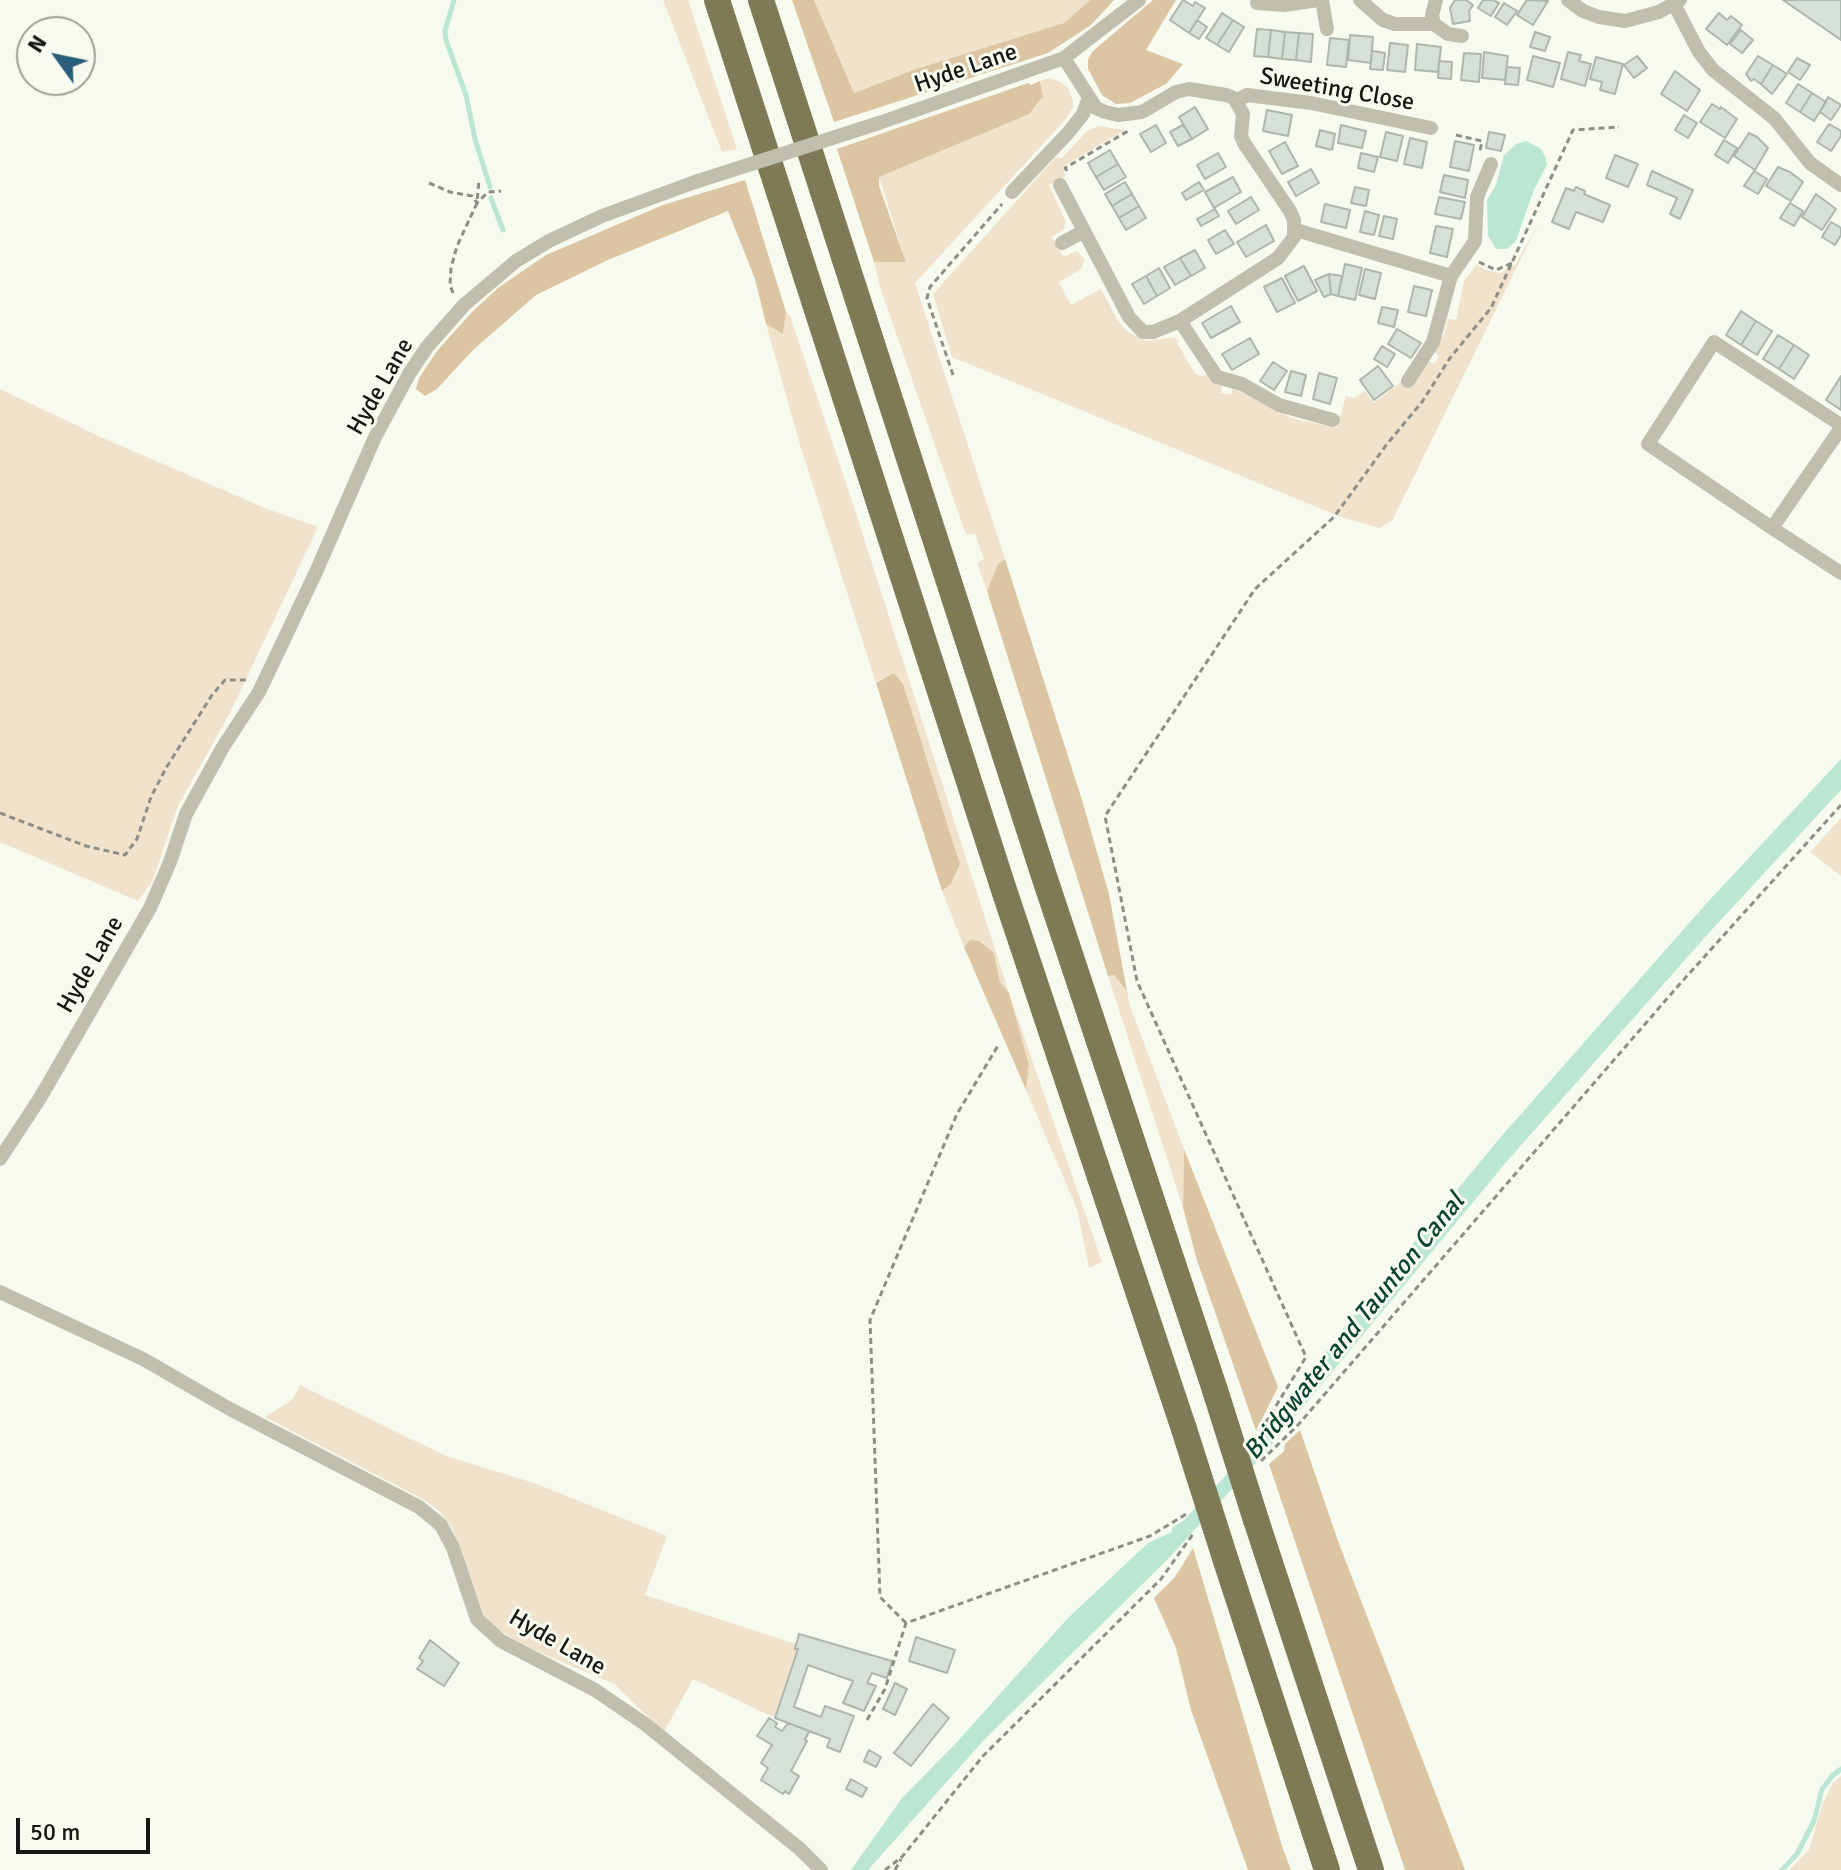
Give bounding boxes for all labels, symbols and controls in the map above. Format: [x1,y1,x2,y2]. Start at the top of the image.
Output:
north arrow [16,16,96,96]
text: N [22,30,53,58]
street label: Hyde Lane [911,38,1021,100]
street label: Sweeting Close [1257,62,1417,118]
street label: Hyde Lane [342,334,420,440]
street label: Hyde Lane [52,912,130,1018]
water label: Bridgwater and Taunton Canal [1238,1187,1472,1467]
street label: Hyde Lane [504,1604,610,1682]
scale bar [20,1802,154,1852]
text: 50 m [30,1817,80,1847]

